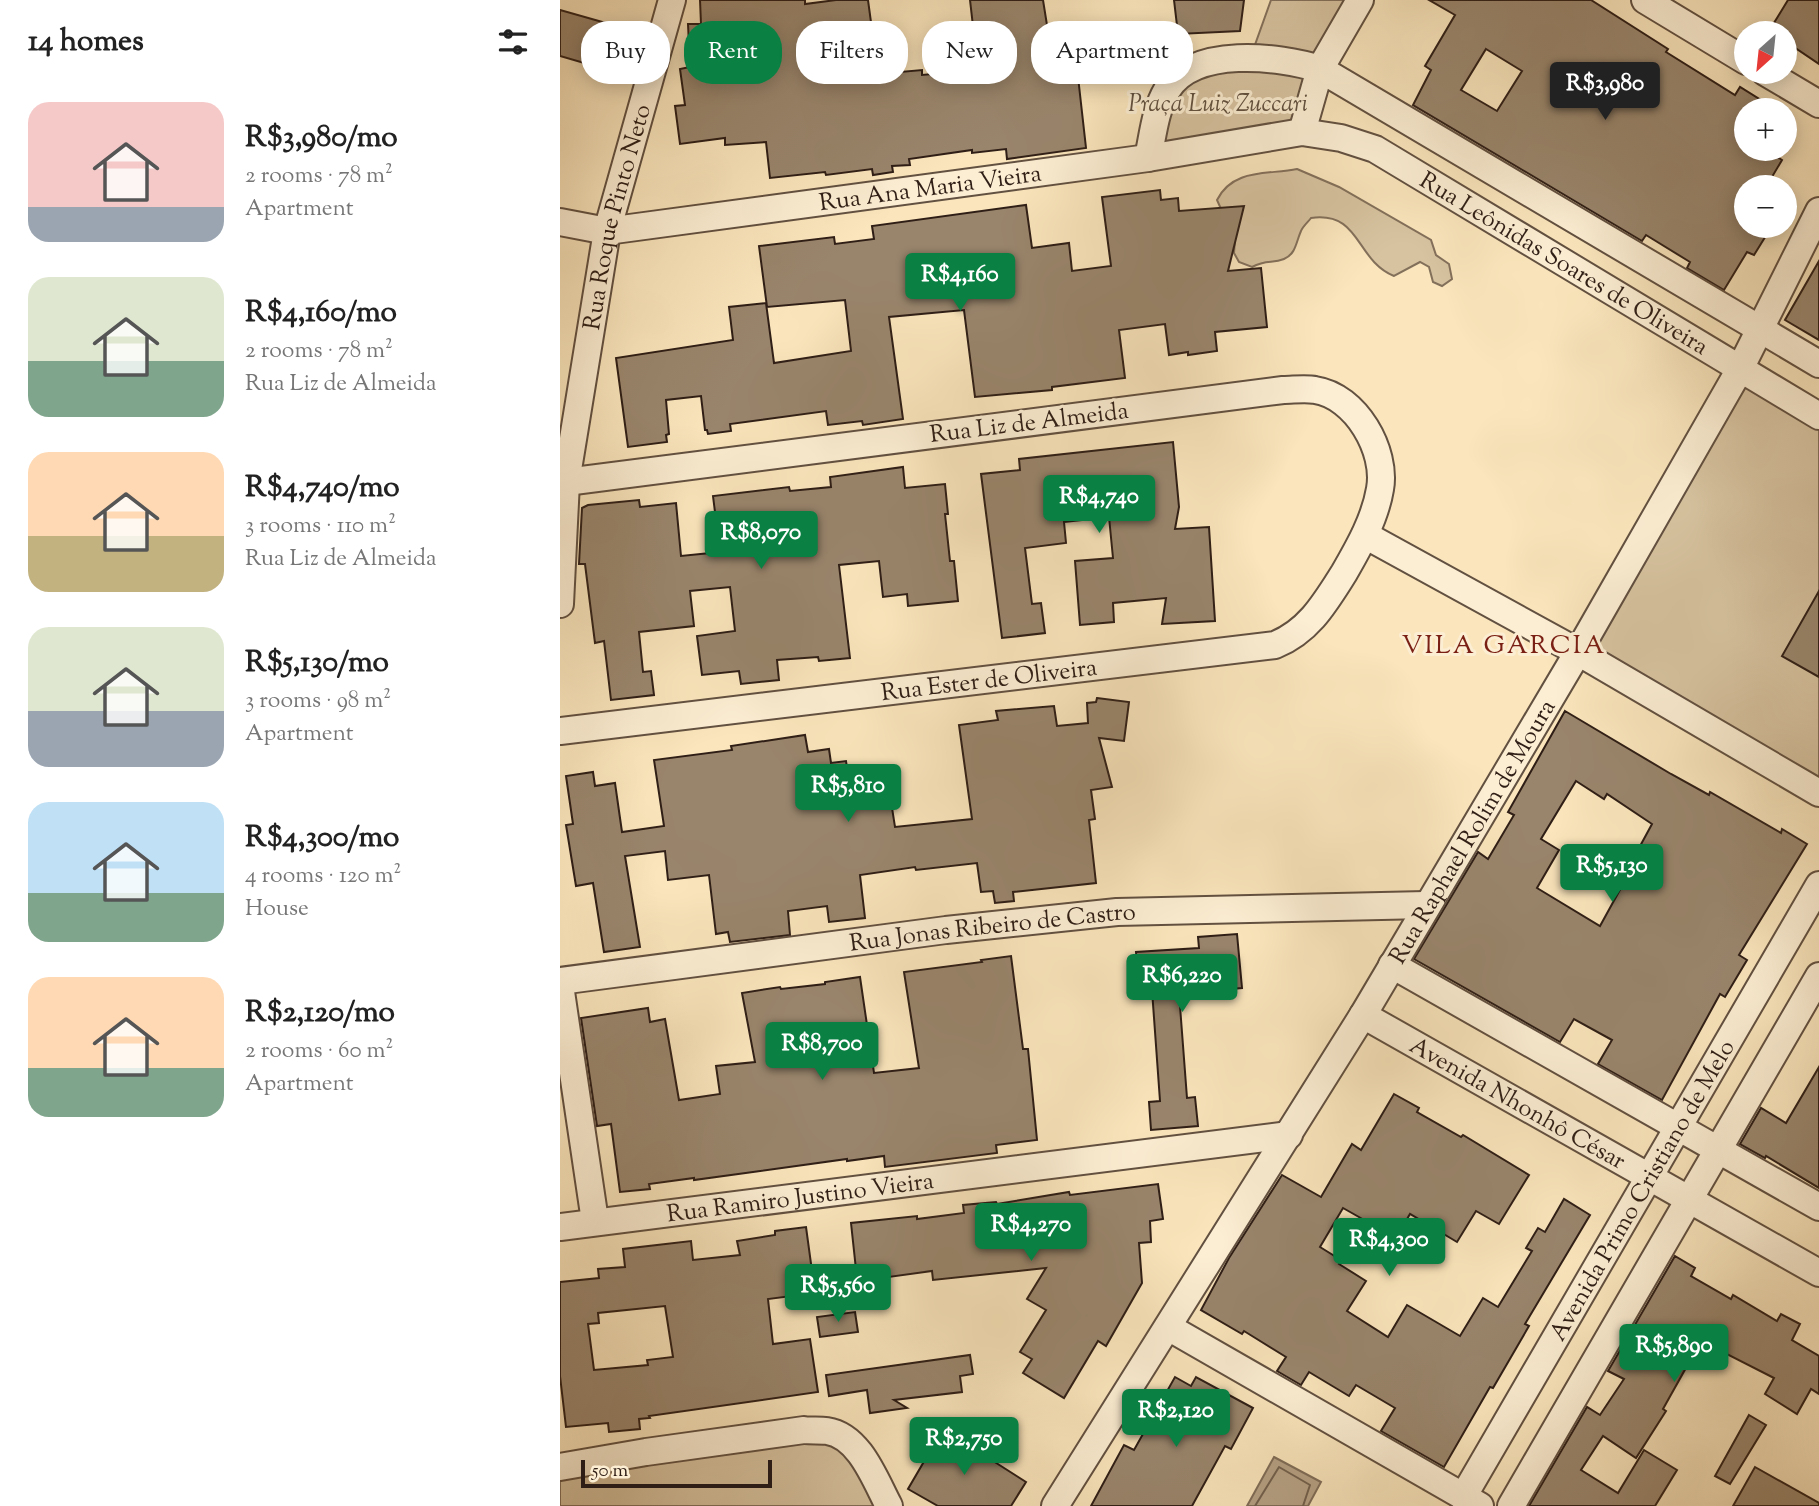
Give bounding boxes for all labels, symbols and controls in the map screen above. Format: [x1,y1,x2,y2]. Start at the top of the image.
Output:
text: 14 homes [28,21,144,64]
chip: Buy [581,21,670,84]
chip: Rent [684,21,782,84]
chip: Filters [796,21,908,84]
chip: New [922,21,1017,84]
chip: Apartment [1031,21,1193,84]
north arrow [1734,21,1797,84]
map controls [1734,21,1797,238]
icon: filters [494,23,532,61]
pin: R$3,980 [1540,62,1670,122]
text: R$3,980 [1566,68,1644,101]
park label: Praça Luiz Zuccari [1128,88,1308,122]
button: + [1734,98,1797,161]
street label: Rua Roque Pinto Neto [576,101,661,333]
text: R$3,980/mo [245,117,398,160]
icon: home [84,130,168,214]
street label: Rua Ana Maria Vieira [817,158,1044,221]
text: 2 rooms · 78 m² [245,160,393,193]
street label: Rua Leônidas Soares de Oliveira [1412,164,1714,365]
button: − [1734,175,1797,238]
text: Apartment [245,193,354,226]
pin: R$4,160 [895,254,1025,313]
text: R$4,160 [921,259,999,292]
text: R$4,160/mo [245,292,397,335]
icon: home [84,305,168,389]
text: 2 rooms · 78 m² [245,335,393,368]
text: Rua Liz de Almeida [245,368,437,401]
street label: Rua Liz de Almeida [928,395,1131,453]
text: R$4,740/mo [245,467,400,510]
pin: R$4,740 [1034,476,1164,535]
icon: home [84,480,168,564]
text: R$4,740 [1059,481,1139,514]
text: 3 rooms · 110 m² [245,510,396,543]
pin: R$8,070 [696,512,826,571]
text: R$8,070 [721,517,801,550]
text: Rua Liz de Almeida [245,543,437,576]
district label: VILA GARCIA [1402,628,1606,665]
text: R$5,130/mo [245,642,389,685]
street label: Rua Ester de Oliveira [879,652,1099,711]
icon: home [84,655,168,739]
text: 3 rooms · 98 m² [245,685,391,718]
street label: Rua Raphael Rolim de Moura [1382,694,1565,971]
text: Apartment [245,718,354,751]
pin: R$5,810 [783,764,913,824]
text: R$5,810 [811,770,885,803]
text: R$4,300/mo [245,817,399,860]
icon: home [84,830,168,914]
pin: R$5,130 [1547,844,1677,904]
text: R$5,130 [1576,850,1648,883]
text: 4 rooms · 120 m² [245,860,401,893]
text: House [245,893,309,926]
street label: Rua Jonas Ribeiro de Castro [847,897,1136,962]
pin: R$6,220 [1117,954,1247,1014]
text: R$6,220 [1142,960,1222,993]
text: R$2,120/mo [245,992,395,1035]
icon: home [84,1005,168,1089]
pin: R$8,700 [757,1023,887,1082]
text: R$8,700 [781,1028,863,1061]
street label: Avenida Nhonhô César [1403,1030,1631,1179]
street label: Avenida Primo Cristiano de Melo [1542,1034,1744,1348]
text: 2 rooms · 60 m² [245,1035,393,1068]
text: Apartment [245,1068,354,1101]
street label: Rua Ramiro Justino Vieira [665,1165,936,1232]
pin: R$4,270 [966,1204,1096,1263]
text: R$4,270 [991,1209,1071,1242]
pin: R$4,300 [1324,1218,1454,1278]
text: R$4,300 [1349,1224,1429,1257]
pin: R$5,560 [773,1264,903,1324]
text: R$5,560 [801,1270,875,1303]
pin: R$5,890 [1609,1324,1739,1384]
text: R$5,890 [1635,1330,1713,1363]
pin: R$2,120 [1111,1390,1241,1449]
text: R$2,120 [1138,1395,1214,1428]
pin: R$2,750 [899,1418,1029,1477]
text: R$2,750 [926,1423,1002,1456]
scale bar [581,1457,772,1489]
text: 50 m [592,1458,628,1485]

